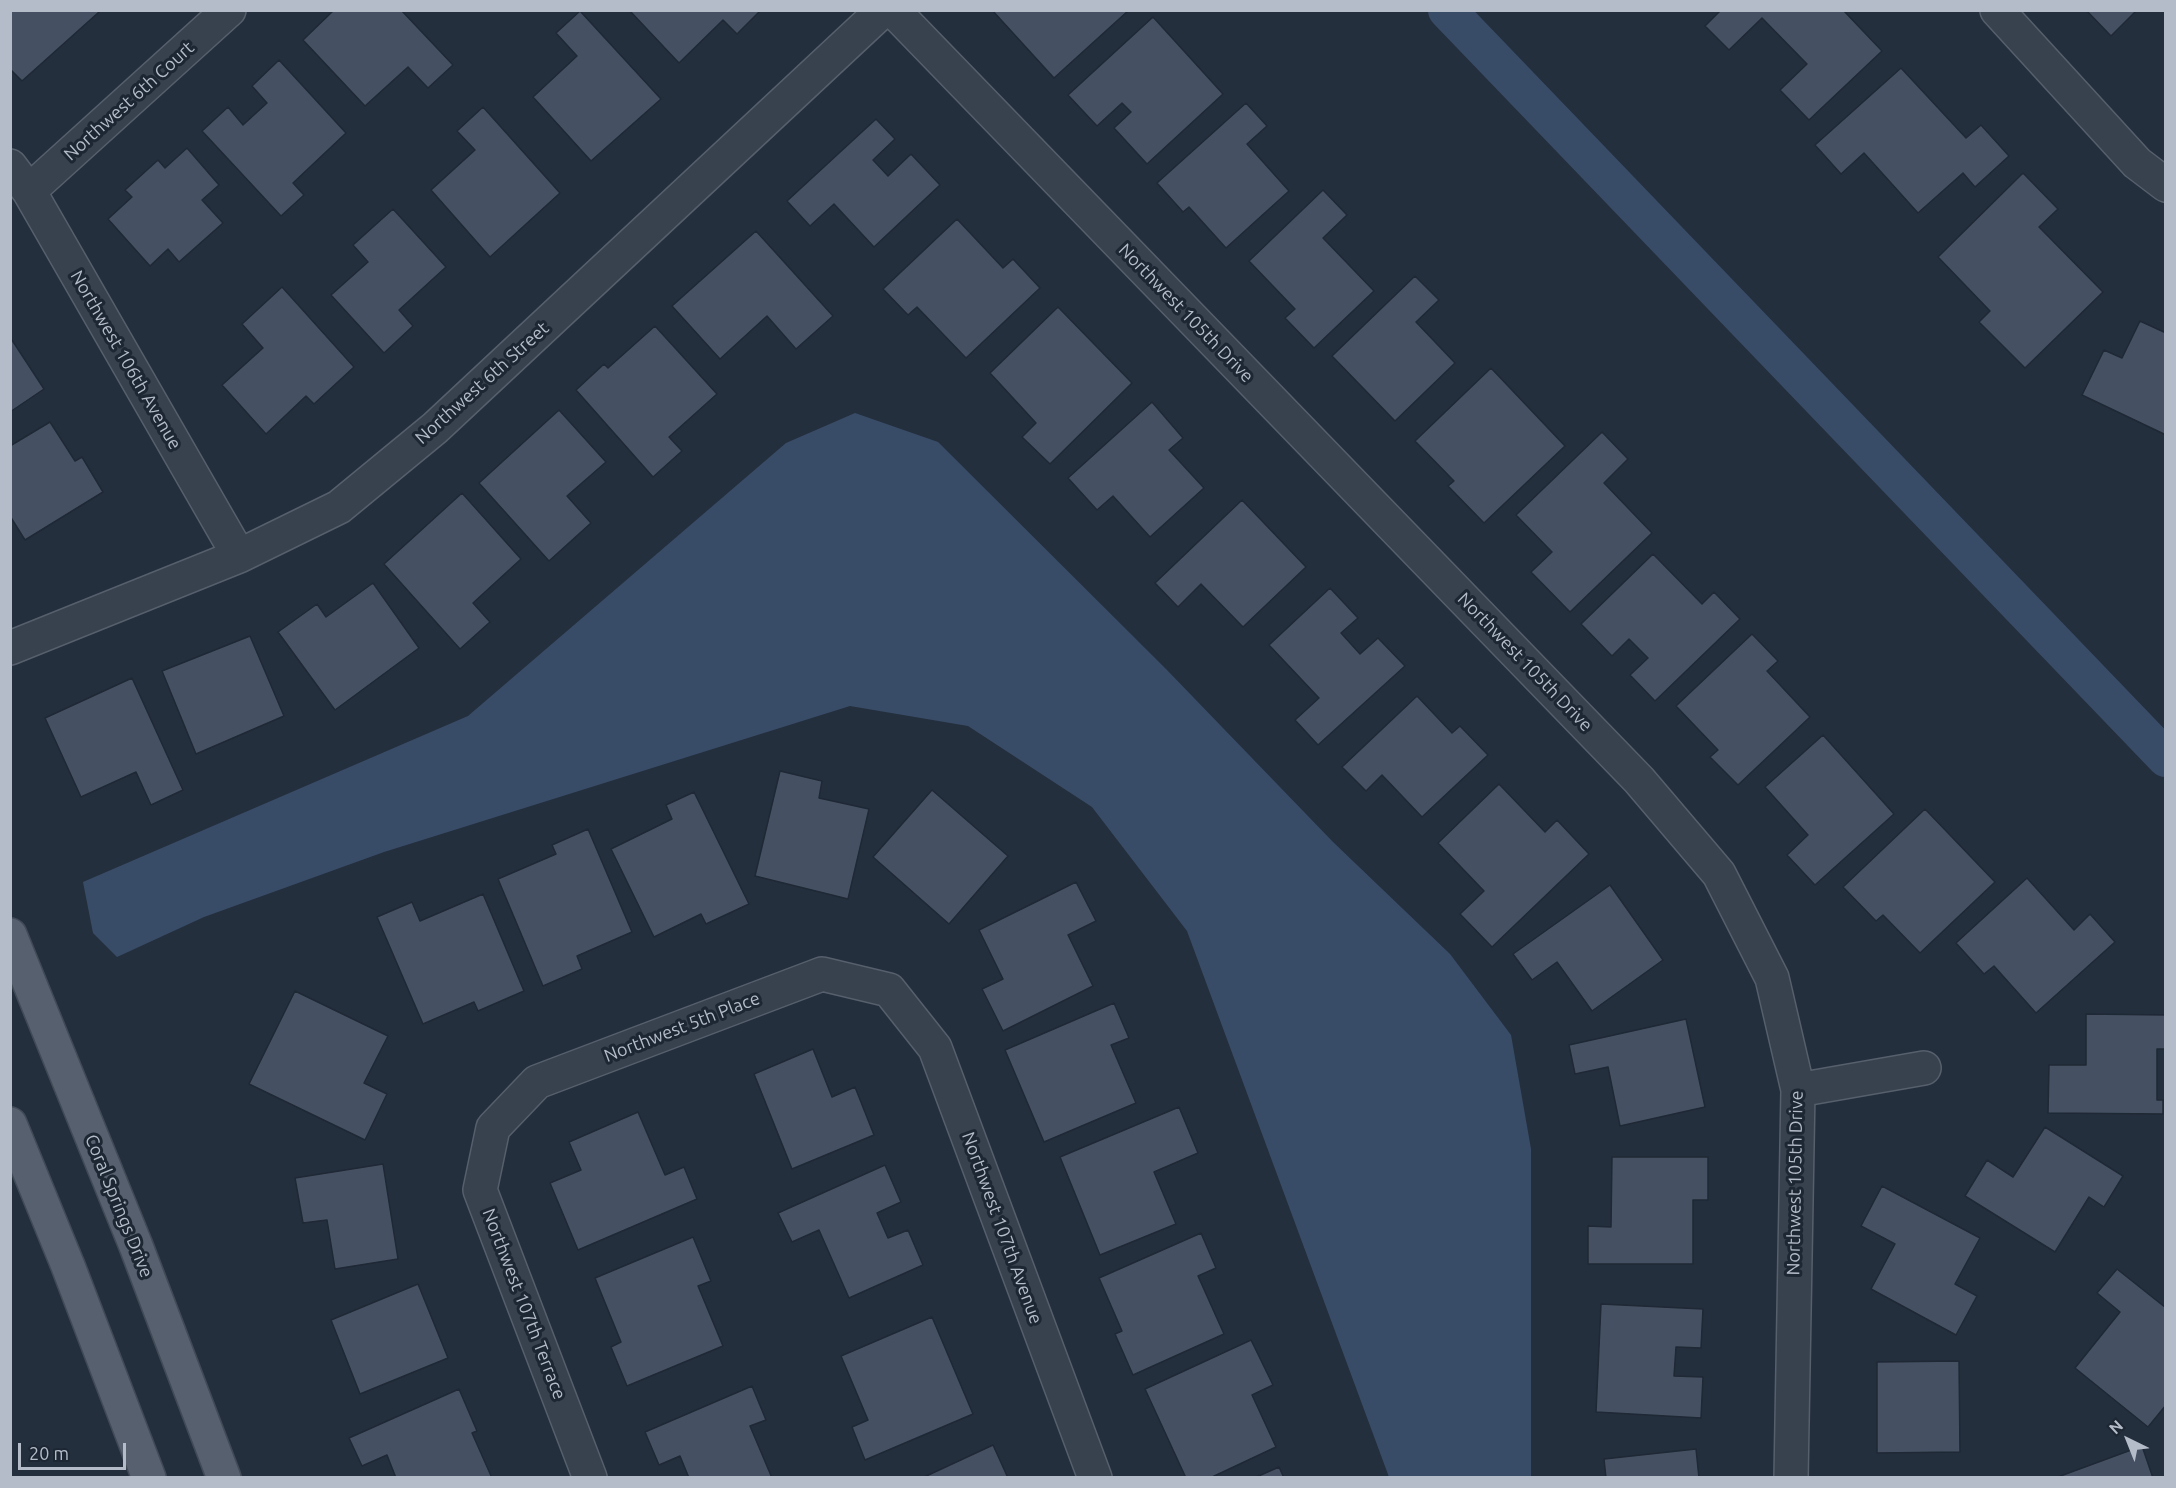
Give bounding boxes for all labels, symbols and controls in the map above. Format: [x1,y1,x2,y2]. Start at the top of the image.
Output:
street label: Northwest 6th Court [59,37,199,165]
street label: Northwest 105th Drive [1114,239,1258,387]
street label: Northwest 106th Avenue [66,267,186,453]
street label: Northwest 6th Street [411,317,553,449]
street label: Northwest 105th Drive [1453,588,1597,736]
street label: Northwest 5th Place [601,987,763,1067]
street label: Northwest 105th Drive [1783,1090,1807,1276]
street label: Northwest 107th Avenue [957,1129,1047,1327]
street label: Coral Springs Drive [80,1131,158,1281]
street label: Northwest 107th Terrace [478,1206,570,1402]
north arrow [2098,1410,2158,1470]
text: N [2105,1416,2126,1437]
scale bar [21,1431,129,1469]
text: 20 m [29,1443,69,1463]

